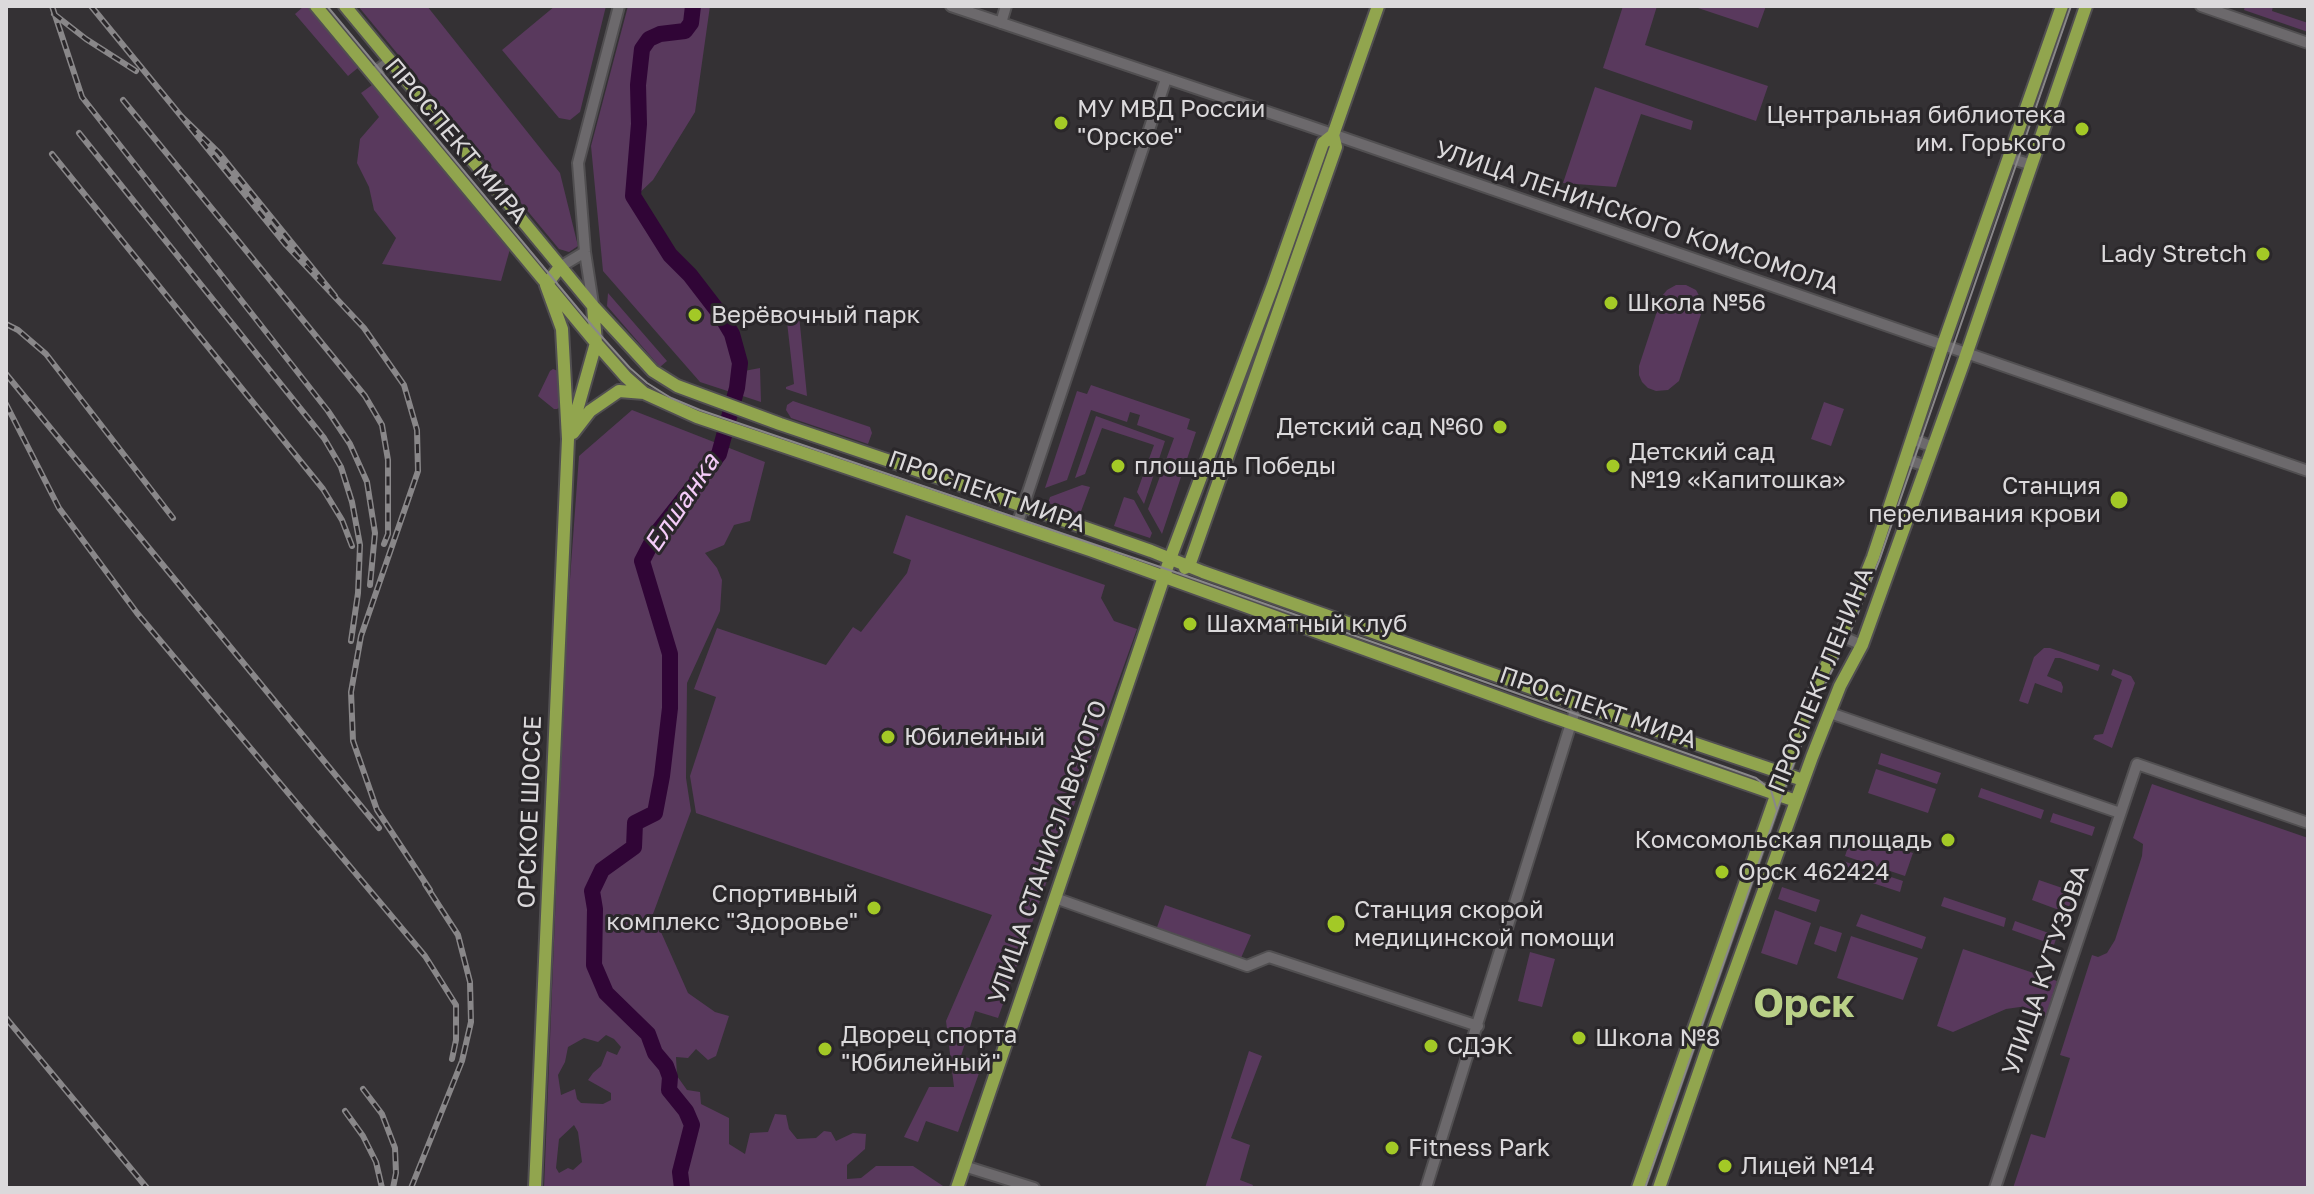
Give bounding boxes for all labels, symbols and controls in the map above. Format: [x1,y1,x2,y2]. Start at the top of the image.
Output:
street label: ПРОСПЕКТ МИРА [378,53,534,229]
place label: МУ МВД России "Орское" [1077,95,1265,151]
place label: Центральная библиотека им. Горького [1766,101,2066,157]
marker: МУ МВД России "Орское" [1052,114,1070,132]
marker: Центральная библиотека им. Горького [2073,120,2091,138]
street label: УЛИЦА ЛЕНИНСКОГО КОМСОМОЛА [1431,135,1843,301]
place label: Lady Stretch [2100,240,2247,268]
marker: Lady Stretch [2254,245,2272,263]
place label: Школа №56 [1627,289,1766,317]
marker: Школа №56 [1602,294,1620,312]
place label: Верёвочный парк [711,301,920,329]
marker: Верёвочный парк [686,306,704,324]
place label: Детский сад №60 [1277,413,1484,441]
marker: Детский сад №60 [1491,418,1509,436]
place label: Детский сад №19 «Капитошка» [1629,438,1845,494]
street label: ПРОСПЕКТ МИРА [885,445,1089,539]
water label: Елшанка [638,448,726,558]
place label: площадь Победы [1134,452,1336,480]
marker: площадь Победы [1109,457,1127,475]
marker: Детский сад №19 «Капитошка» [1604,457,1622,475]
place label: Станция переливания крови [1868,472,2101,528]
marker: Станция переливания крови [2108,489,2130,511]
street label: ПРОСПЕКТ ЛЕНИНА [1763,563,1879,797]
place label: Шахматный клуб [1206,610,1407,638]
marker: Шахматный клуб [1181,615,1199,633]
street label: ПРОСПЕКТ МИРА [1496,661,1700,755]
street label: УЛИЦА СТАНИСЛАВСКОГО [982,696,1114,1008]
street label: ОРСКОЕ ШОССЕ [512,715,548,909]
place label: Юбилейный [904,723,1045,751]
marker: Юбилейный [879,728,897,746]
place label: Комсомольская площадь [1634,826,1932,854]
marker: Комсомольская площадь [1939,831,1957,849]
place label: Орск 462424 [1738,858,1890,886]
street label: УЛИЦА КУТУЗОВА [1996,861,2096,1079]
marker: Орск 462424 [1713,863,1731,881]
place label: Спортивный комплекс "Здоровье" [606,880,858,936]
place label: Станция скорой медицинской помощи [1354,896,1615,952]
marker: Спортивный комплекс "Здоровье" [865,899,883,917]
marker: Станция скорой медицинской помощи [1325,913,1347,935]
district label: Орск [1753,980,1855,1028]
place label: Дворец спорта "Юбилейный" [841,1021,1017,1077]
place label: Школа №8 [1595,1024,1720,1052]
marker: Школа №8 [1570,1029,1588,1047]
place label: СДЭК [1447,1032,1513,1060]
marker: СДЭК [1422,1037,1440,1055]
marker: Дворец спорта "Юбилейный" [816,1040,834,1058]
place label: Fitness Park [1408,1134,1550,1162]
marker: Fitness Park [1383,1139,1401,1157]
place label: Лицей №14 [1741,1152,1875,1180]
marker: Лицей №14 [1716,1157,1734,1175]

